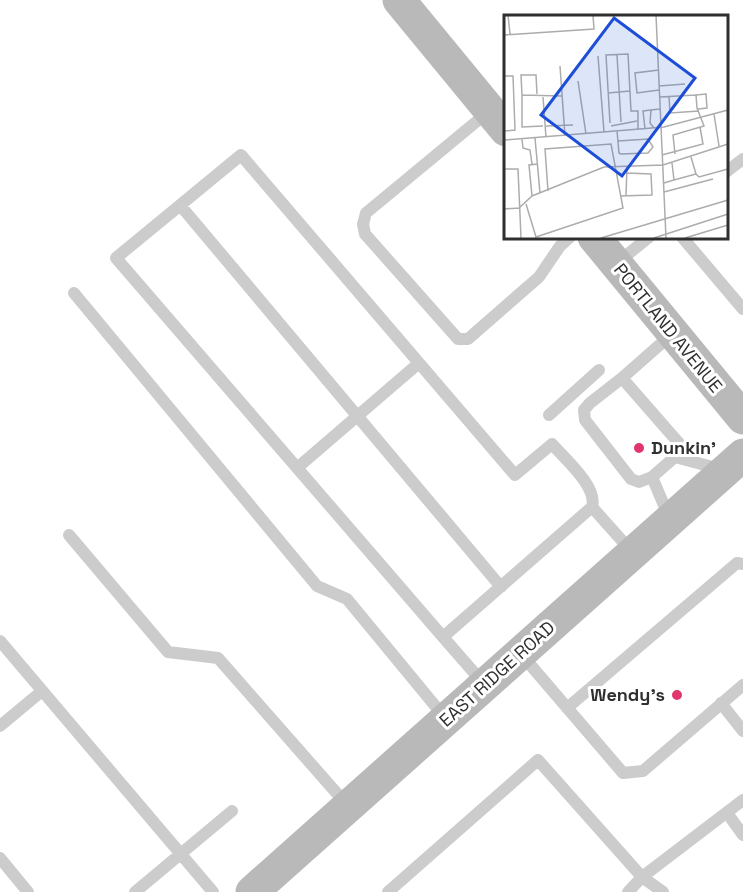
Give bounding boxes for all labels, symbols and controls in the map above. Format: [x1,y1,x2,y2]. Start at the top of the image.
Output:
inset map [504,15,728,238]
street label: PORTLAND AVENUE [609,258,728,397]
place label: Dunkin' [651,436,716,459]
marker: Dunkin' [632,441,646,455]
street label: EAST RIDGE ROAD [434,616,559,732]
place label: Wendy's [590,683,665,706]
marker: Wendy's [670,688,684,702]

